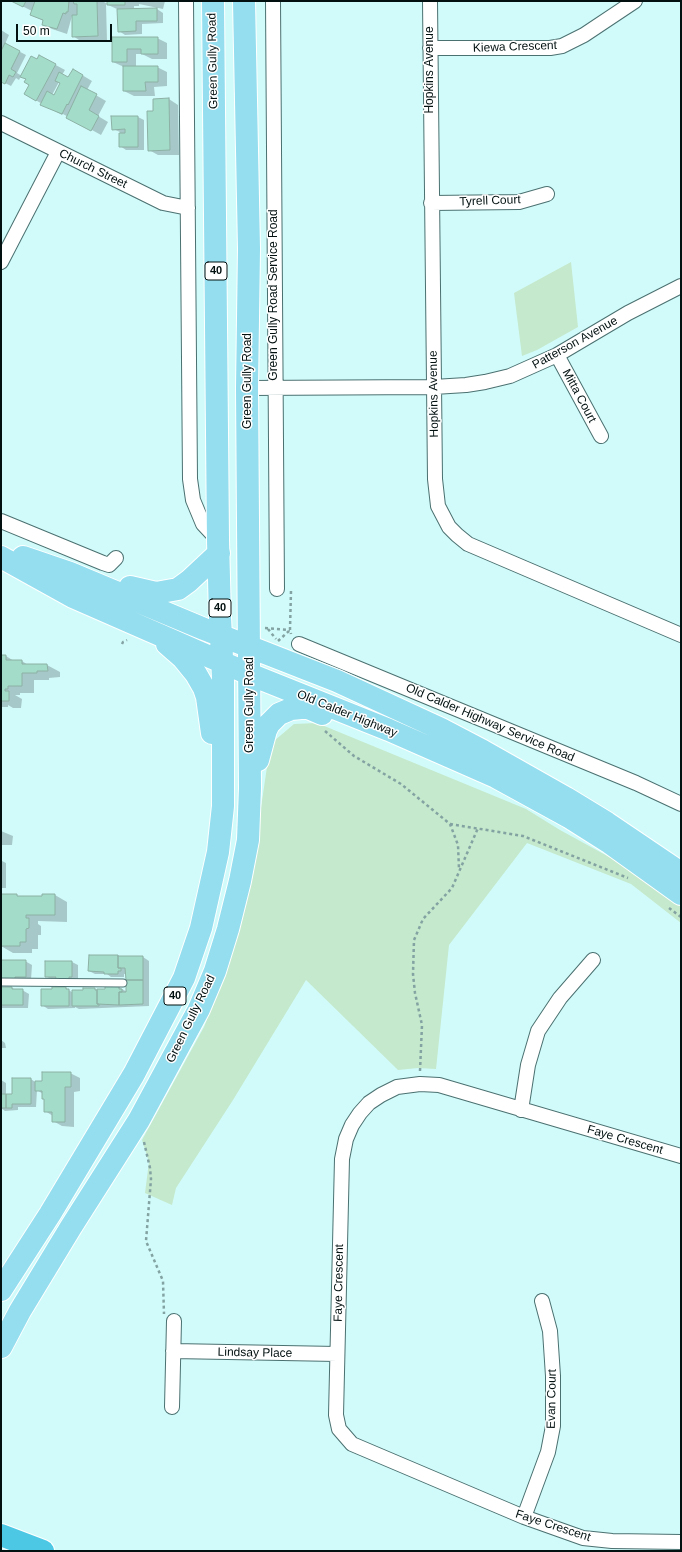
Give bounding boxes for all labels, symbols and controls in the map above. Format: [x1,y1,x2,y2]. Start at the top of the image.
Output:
street label: Green Gully Road [205,13,221,109]
scale bar [18,16,114,42]
text: 50 m [23,24,50,38]
street label: Hopkins Avenue [423,26,437,114]
street label: Kiewa Crescent [473,38,557,56]
street label: Church Street [57,146,129,192]
street label: Tyrell Court [459,193,521,209]
street label: Green Gully Road Service Road [267,209,281,381]
road number: 40 [205,262,227,280]
street label: Patterson Avenue [530,314,620,372]
street label: Green Gully Road [241,333,255,429]
street label: Hopkins Avenue [426,350,442,438]
street label: Mitta Court [559,367,599,425]
road number: 40 [209,599,231,617]
street label: Green Gully Road [243,657,257,753]
street label: Old Calder Highway Service Road [403,681,577,765]
street label: Old Calder Highway [295,687,399,741]
street label: Green Gully Road [163,973,219,1065]
road number: 40 [164,987,186,1005]
street label: Faye Crescent [586,1122,664,1158]
street label: Faye Crescent [331,1244,347,1322]
street label: Lindsay Place [218,1345,292,1361]
street label: Evan Court [544,1369,560,1429]
street label: Faye Crescent [514,1507,592,1545]

